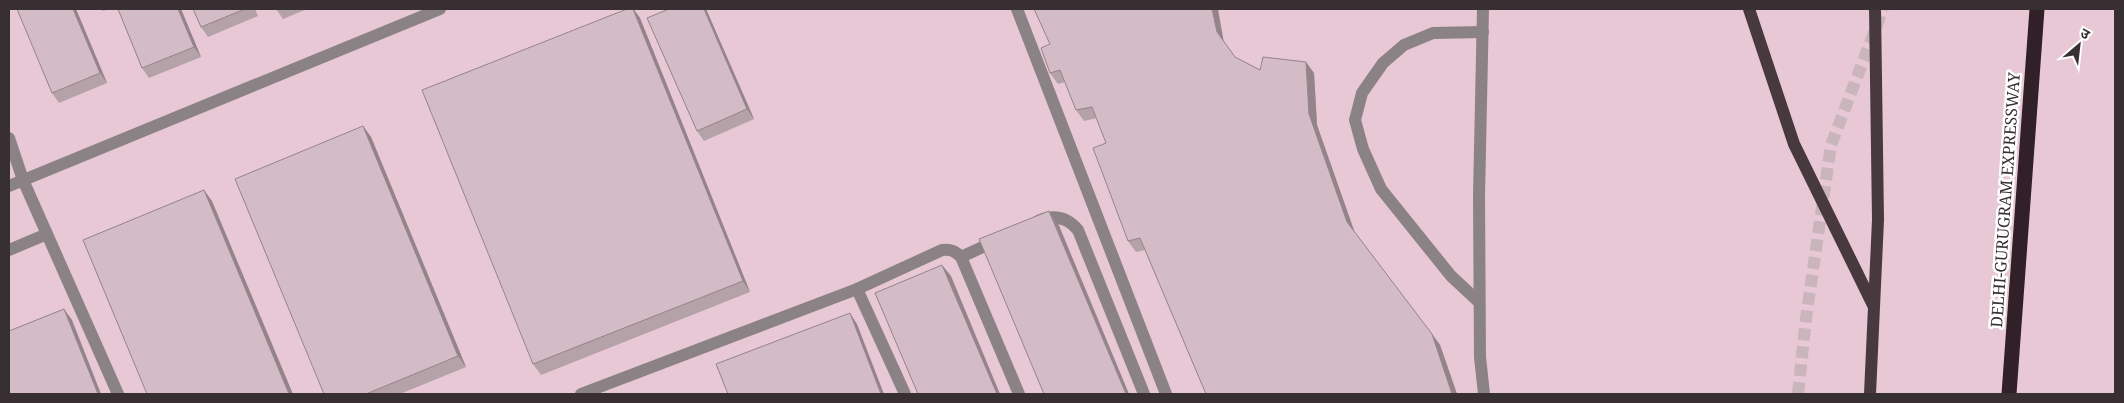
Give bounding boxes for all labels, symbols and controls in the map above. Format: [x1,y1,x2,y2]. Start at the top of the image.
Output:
north arrow [2054,20,2104,70]
text: उ [2077,23,2094,44]
street label: DELHI-GURUGRAM EXPRESSWAY [1985,71,2025,328]

